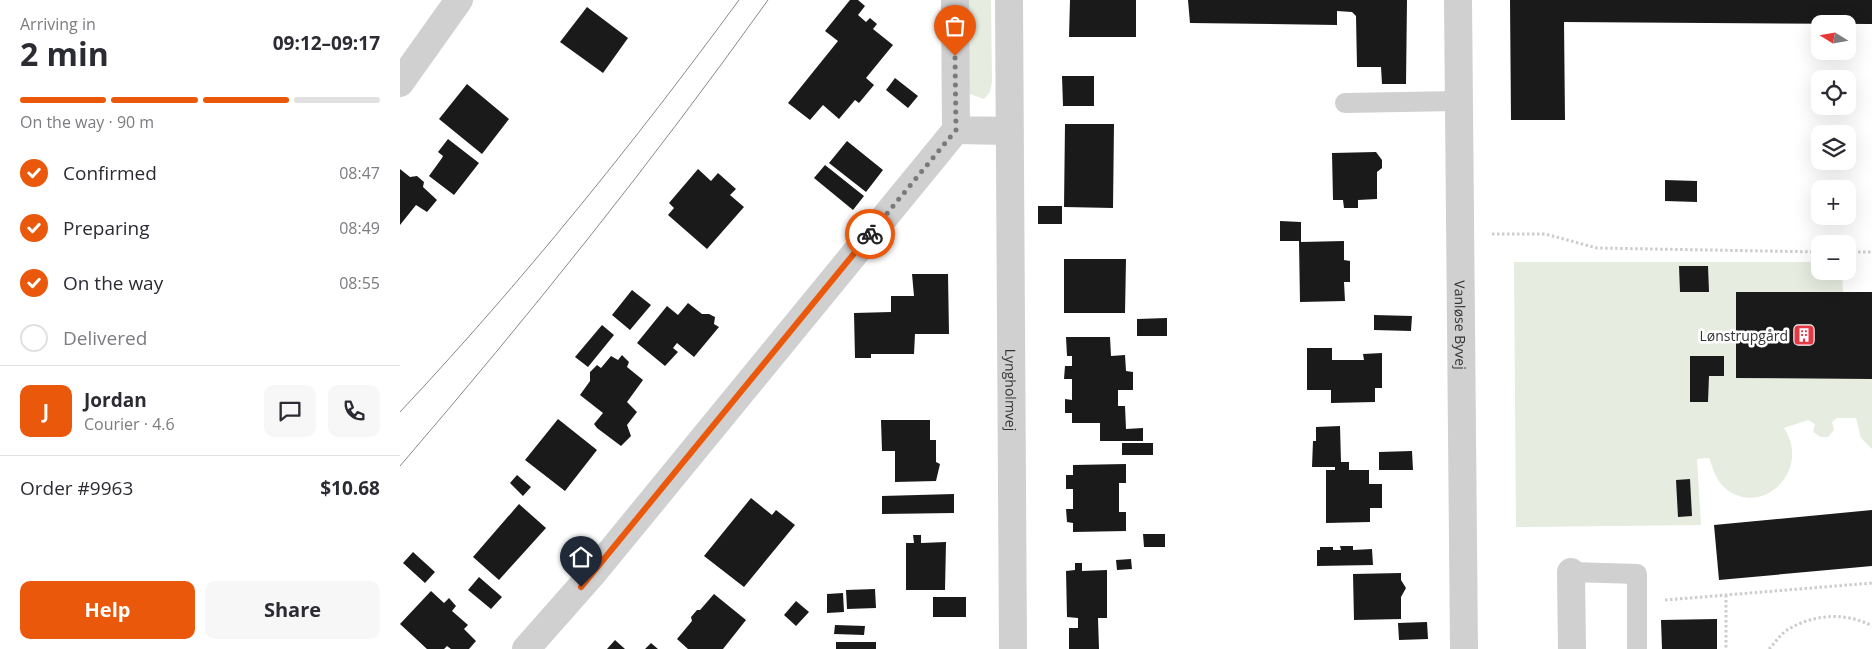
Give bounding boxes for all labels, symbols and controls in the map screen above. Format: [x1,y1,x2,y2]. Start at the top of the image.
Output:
pin [934,5,976,56]
icon: bag [941,12,969,40]
text: Arriving in [20,13,96,35]
north arrow [1811,15,1856,60]
map controls [1811,15,1856,280]
text: 09:12–09:17 [273,30,380,56]
text: 2 min [20,32,109,75]
button: locate [1811,70,1856,115]
text: On the way · 90 m [20,111,154,133]
button: layers [1811,125,1856,170]
icon: check [20,159,48,187]
text: Confirmed [63,160,157,186]
text: 08:47 [339,162,380,184]
button: + [1811,180,1856,225]
courier [845,209,895,259]
icon: check [20,214,48,242]
text: Preparing [63,215,150,241]
text: 08:49 [339,217,380,239]
icon: bike [856,220,884,248]
button: − [1811,235,1856,280]
icon: check [20,269,48,297]
text: On the way [63,270,163,296]
text: 08:55 [339,272,380,294]
street label: Vanløse Byvej [1451,280,1471,370]
building icon: Lønstrupgård [1792,323,1816,347]
text: Delivered [63,325,147,351]
place label: Lønstrupgård [1699,326,1788,345]
street label: Lyngholmvej [1002,349,1021,431]
button: chat [264,385,316,437]
button: phone [328,385,380,437]
text: Jordan [84,387,147,413]
text: J [43,398,49,424]
text: Courier · 4.6 [84,413,175,435]
text: Order #9963 [20,475,133,501]
text: $10.68 [320,475,380,501]
pin [560,536,602,587]
icon: home [567,543,595,571]
button: Help [20,581,195,639]
button: Share [205,581,380,639]

